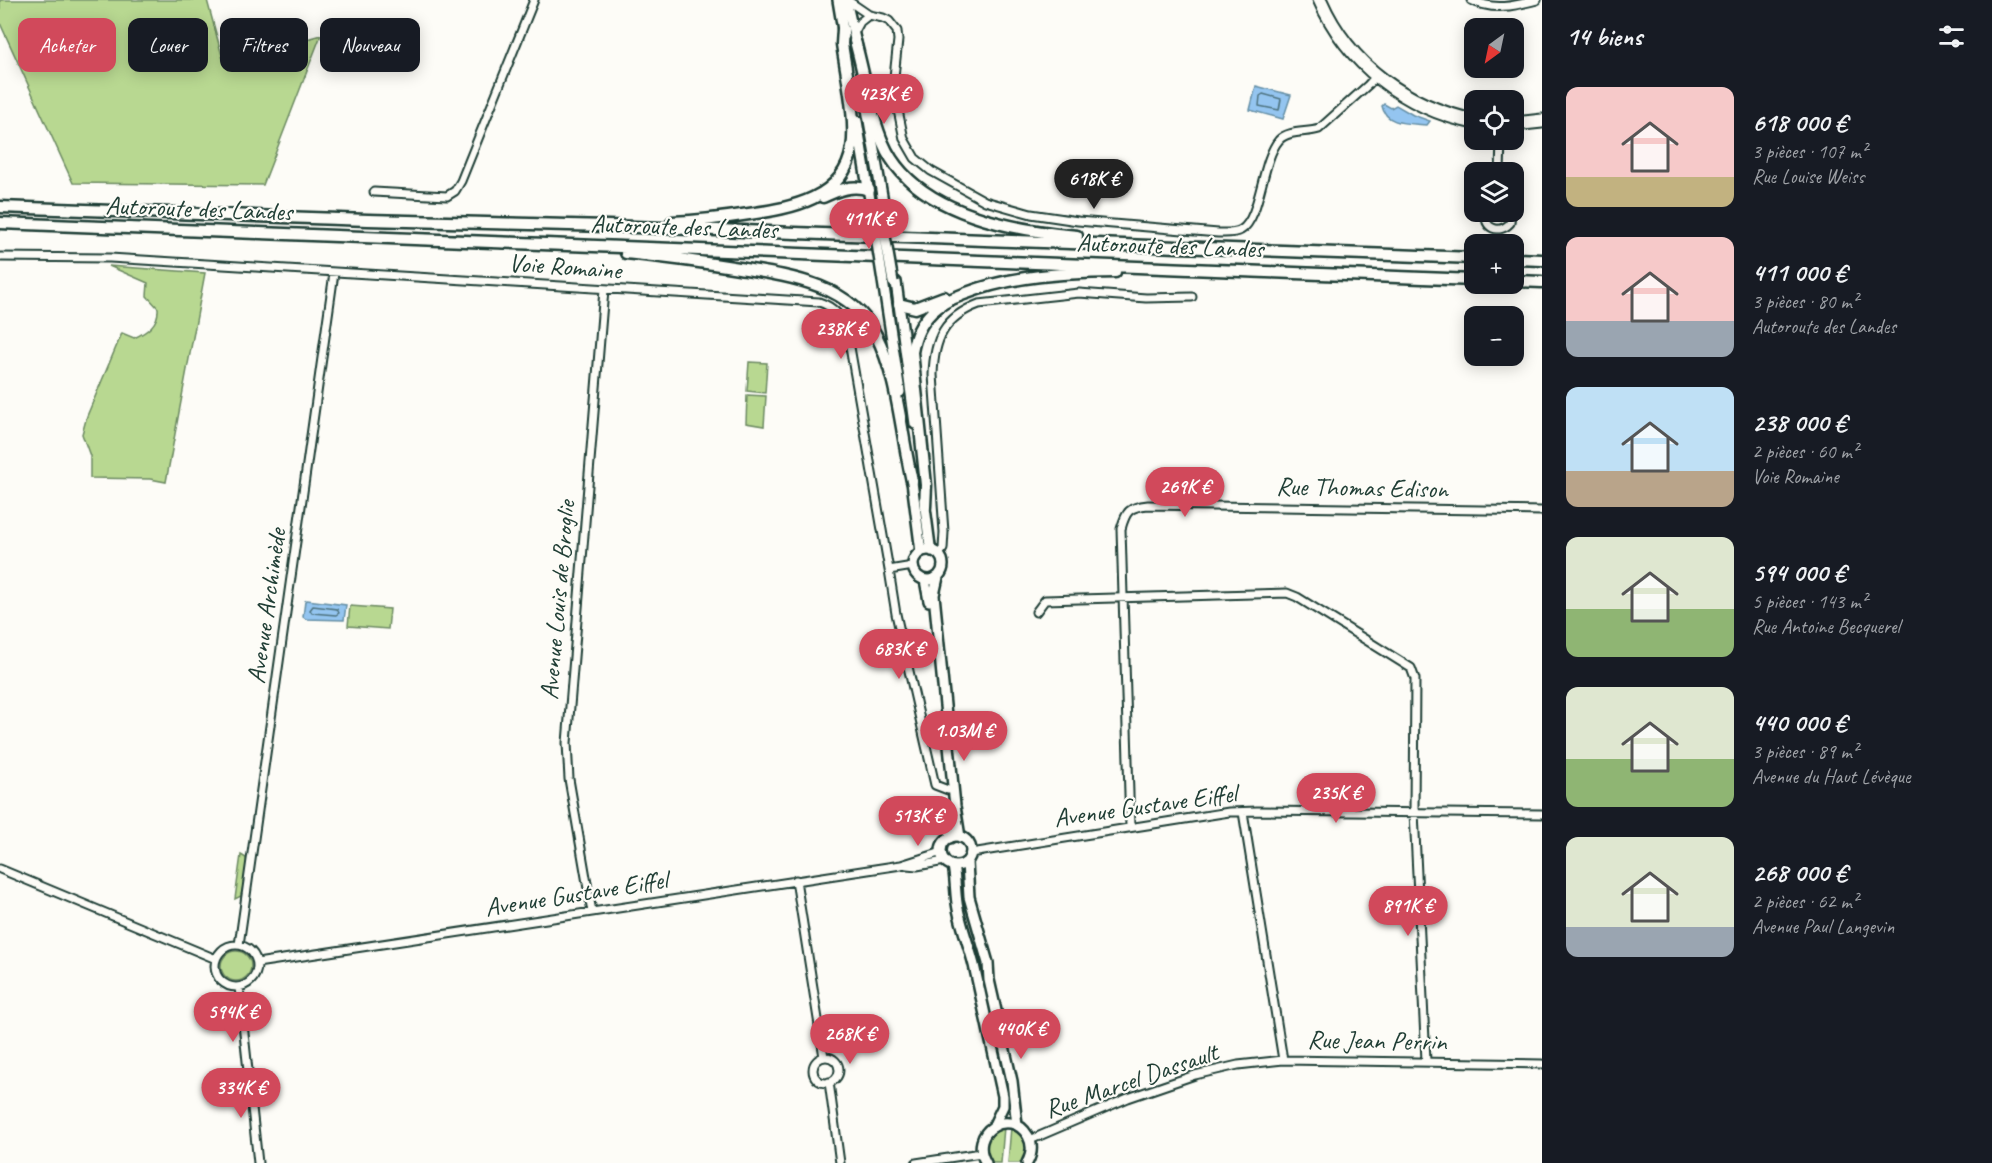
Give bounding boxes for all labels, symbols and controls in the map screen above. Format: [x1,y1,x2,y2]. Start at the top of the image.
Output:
chip: Acheter [18,18,116,72]
chip: Louer [128,18,208,72]
chip: Filtres [220,18,308,72]
chip: Nouveau [320,18,420,72]
north arrow [1464,18,1524,78]
map controls [1464,18,1524,366]
text: 14 biens [1566,20,1642,53]
icon: filters [1935,20,1968,53]
pin: 423K € [835,74,933,125]
text: 423K € [859,81,910,106]
button: locate [1464,90,1524,150]
text: 618 000 € [1752,106,1847,139]
icon: home [1614,111,1686,183]
text: 3 pièces · 107 m² [1752,139,1867,164]
pin: 618K € [1045,159,1143,210]
button: layers [1464,162,1524,222]
text: Rue Louise Weiss [1752,164,1864,189]
text: 618K € [1068,166,1120,191]
street label: Autoroute des Landes [105,189,295,228]
pin: 411K € [820,199,918,250]
text: 411K € [844,206,895,231]
street label: Autoroute des Landes [590,207,780,246]
street label: Autoroute des Landes [1076,226,1266,265]
button: + [1464,234,1524,294]
street label: Voie Romaine [508,246,625,287]
text: 411 000 € [1752,256,1846,289]
icon: home [1614,261,1686,333]
text: 3 pièces · 80 m² [1752,289,1858,314]
button: − [1464,306,1524,366]
pin: 238K € [792,309,890,360]
text: Autoroute des Landes [1752,314,1896,339]
text: 238K € [816,316,867,341]
text: 238 000 € [1752,406,1846,439]
icon: home [1614,411,1686,483]
text: 2 pièces · 60 m² [1752,439,1858,464]
text: Voie Romaine [1752,464,1839,489]
pin: 269K € [1136,467,1234,518]
street label: Rue Thomas Edison [1276,470,1449,506]
text: 269K € [1159,474,1211,499]
street label: Avenue Louis de Broglie [532,497,583,701]
street label: Avenue Archimède [239,524,294,686]
text: 594 000 € [1752,556,1846,589]
icon: home [1614,561,1686,633]
text: 5 pièces · 143 m² [1752,589,1867,614]
text: Rue Antoine Becquerel [1752,614,1900,639]
pin: 683K € [850,629,948,680]
text: 683K € [873,636,925,661]
text: 440 000 € [1752,706,1846,739]
pin: 1.03M € [909,711,1019,762]
icon: home [1614,711,1686,783]
text: 1.03M € [934,718,994,743]
text: 3 pièces · 89 m² [1752,739,1858,764]
text: Avenue du Haut Lévèque [1752,764,1910,789]
pin: 235K € [1287,773,1385,824]
street label: Avenue Gustave Eiffel [1052,776,1243,835]
text: 235K € [1311,780,1361,805]
pin: 513K € [869,796,967,847]
text: 513K € [893,803,943,828]
text: 268 000 € [1752,856,1847,889]
icon: home [1614,861,1686,933]
street label: Avenue Gustave Eiffel [483,862,674,924]
pin: 891K € [1359,886,1457,937]
text: 2 pièces · 62 m² [1752,889,1858,914]
text: 891K € [1383,893,1433,918]
text: Avenue Paul Langevin [1752,914,1894,939]
pin: 594K € [184,992,282,1043]
text: 594K € [208,999,258,1024]
pin: 440K € [972,1009,1070,1060]
pin: 268K € [801,1014,899,1065]
text: 440K € [996,1016,1047,1041]
text: 268K € [824,1021,876,1046]
street label: Rue Jean Perrin [1307,1023,1448,1058]
street label: Rue Marcel Dassault [1040,1035,1224,1126]
pin: 334K € [192,1068,290,1119]
text: 334K € [216,1075,267,1100]

